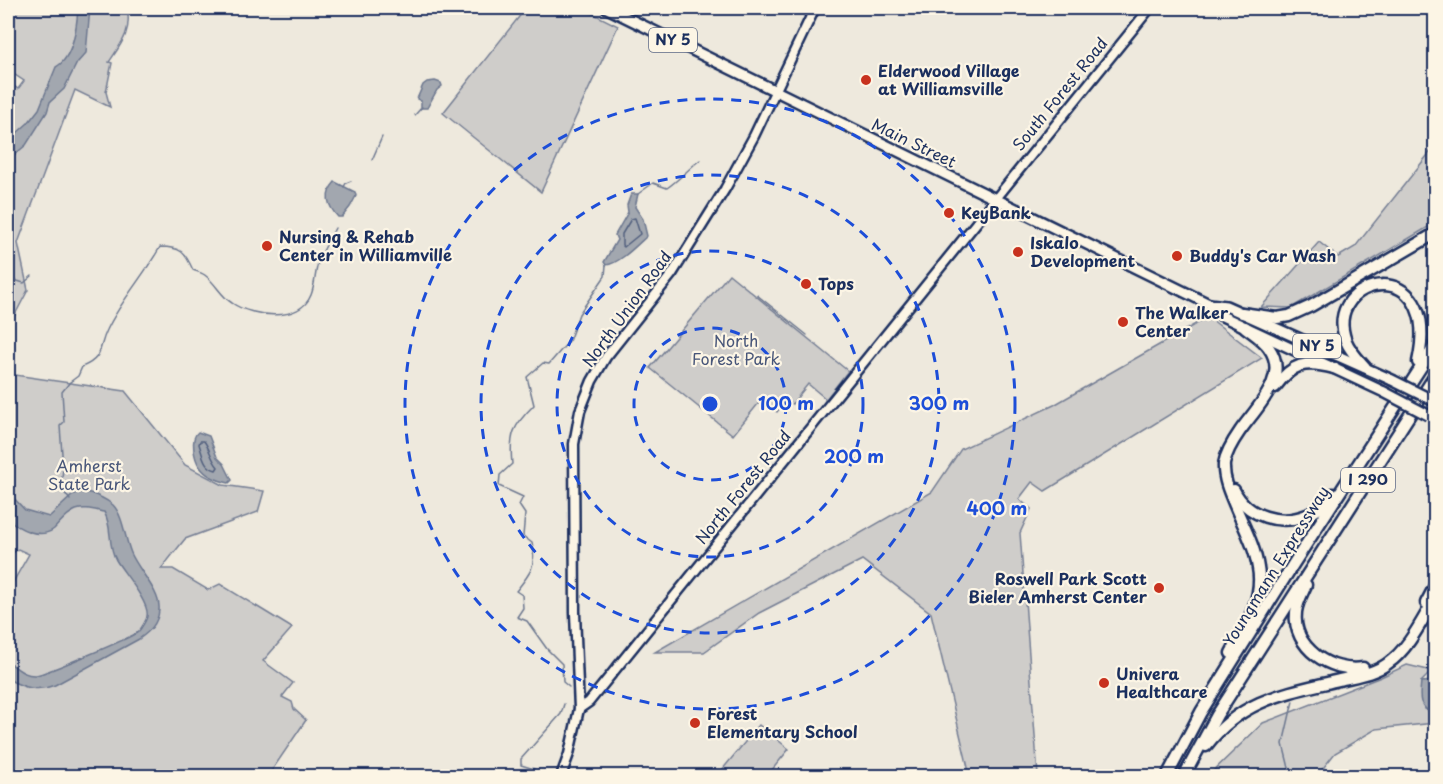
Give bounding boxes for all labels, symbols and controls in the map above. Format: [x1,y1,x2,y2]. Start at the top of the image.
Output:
road number: NY 5 [649,28,697,52]
street label: South Forest Road [1006,31,1113,155]
place label: Elderwood Village at Williamsville [878,58,1020,100]
marker: Elderwood Village at Williamsville [859,73,873,87]
street label: Main Street [868,111,961,173]
place label: KeyBank [961,200,1032,224]
marker: KeyBank [942,206,956,220]
place label: Nursing & Rehab Center in Williamville [279,224,452,266]
place label: Iskalo Development [1030,230,1135,272]
marker: Nursing & Rehab Center in Williamville [260,239,274,253]
place label: Buddy's Car Wash [1189,243,1336,267]
street label: North Union Road [576,245,677,372]
marker: Iskalo Development [1011,245,1025,259]
marker: Buddy's Car Wash [1170,249,1184,263]
place label: Tops [818,271,854,295]
marker: Tops [799,277,813,291]
place label: The Walker Center [1135,300,1229,342]
marker: The Walker Center [1116,315,1130,329]
park label: North Forest Park [692,328,781,370]
road number: NY 5 [1293,334,1341,358]
text: 100 m [758,389,814,416]
text: 300 m [909,389,969,416]
centre of rings [700,394,720,414]
street label: North Forest Road [689,424,796,549]
text: 200 m [824,442,884,469]
park label: Amherst State Park [48,453,131,495]
road number: I 290 [1341,468,1395,492]
street label: Youngmann Expressway [1216,481,1334,650]
text: 400 m [967,494,1027,521]
place label: Roswell Park Scott Bieler Amherst Center [968,566,1148,608]
marker: Roswell Park Scott Bieler Amherst Center [1152,581,1166,595]
place label: Univera Healthcare [1116,661,1208,703]
marker: Univera Healthcare [1097,676,1111,690]
place label: Forest Elementary School [707,701,858,743]
marker: Forest Elementary School [688,716,702,730]

